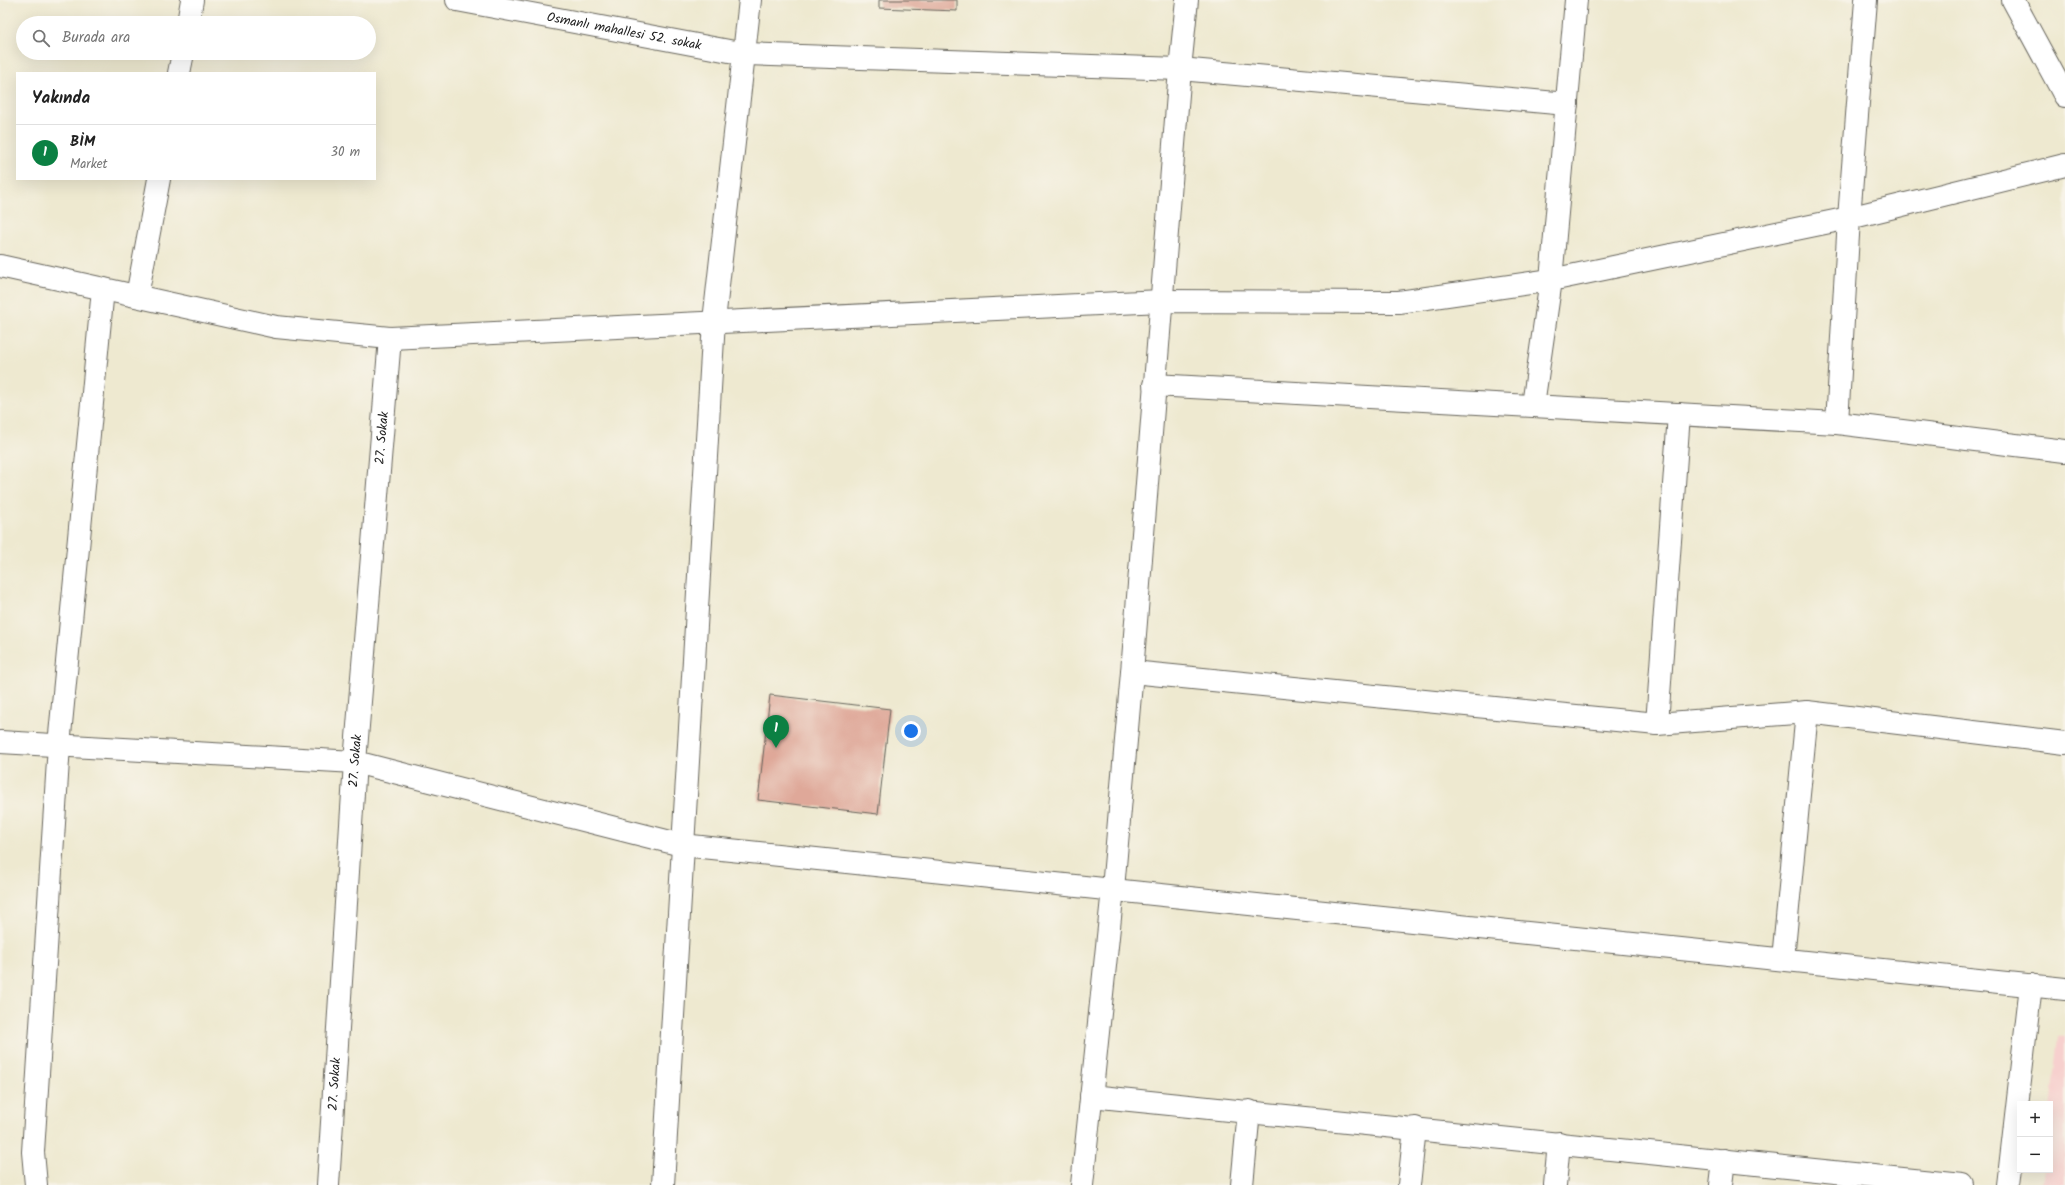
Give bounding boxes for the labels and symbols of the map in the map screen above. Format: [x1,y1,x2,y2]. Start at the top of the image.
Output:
street label: Osmanlı mahallesi 52. sokak [545,7,704,56]
street label: 27. Sokak [369,410,394,465]
pin: 1 [763,715,789,748]
your location [901,721,921,741]
street label: 27. Sokak [343,733,368,788]
street label: 27. Sokak [322,1056,347,1111]

